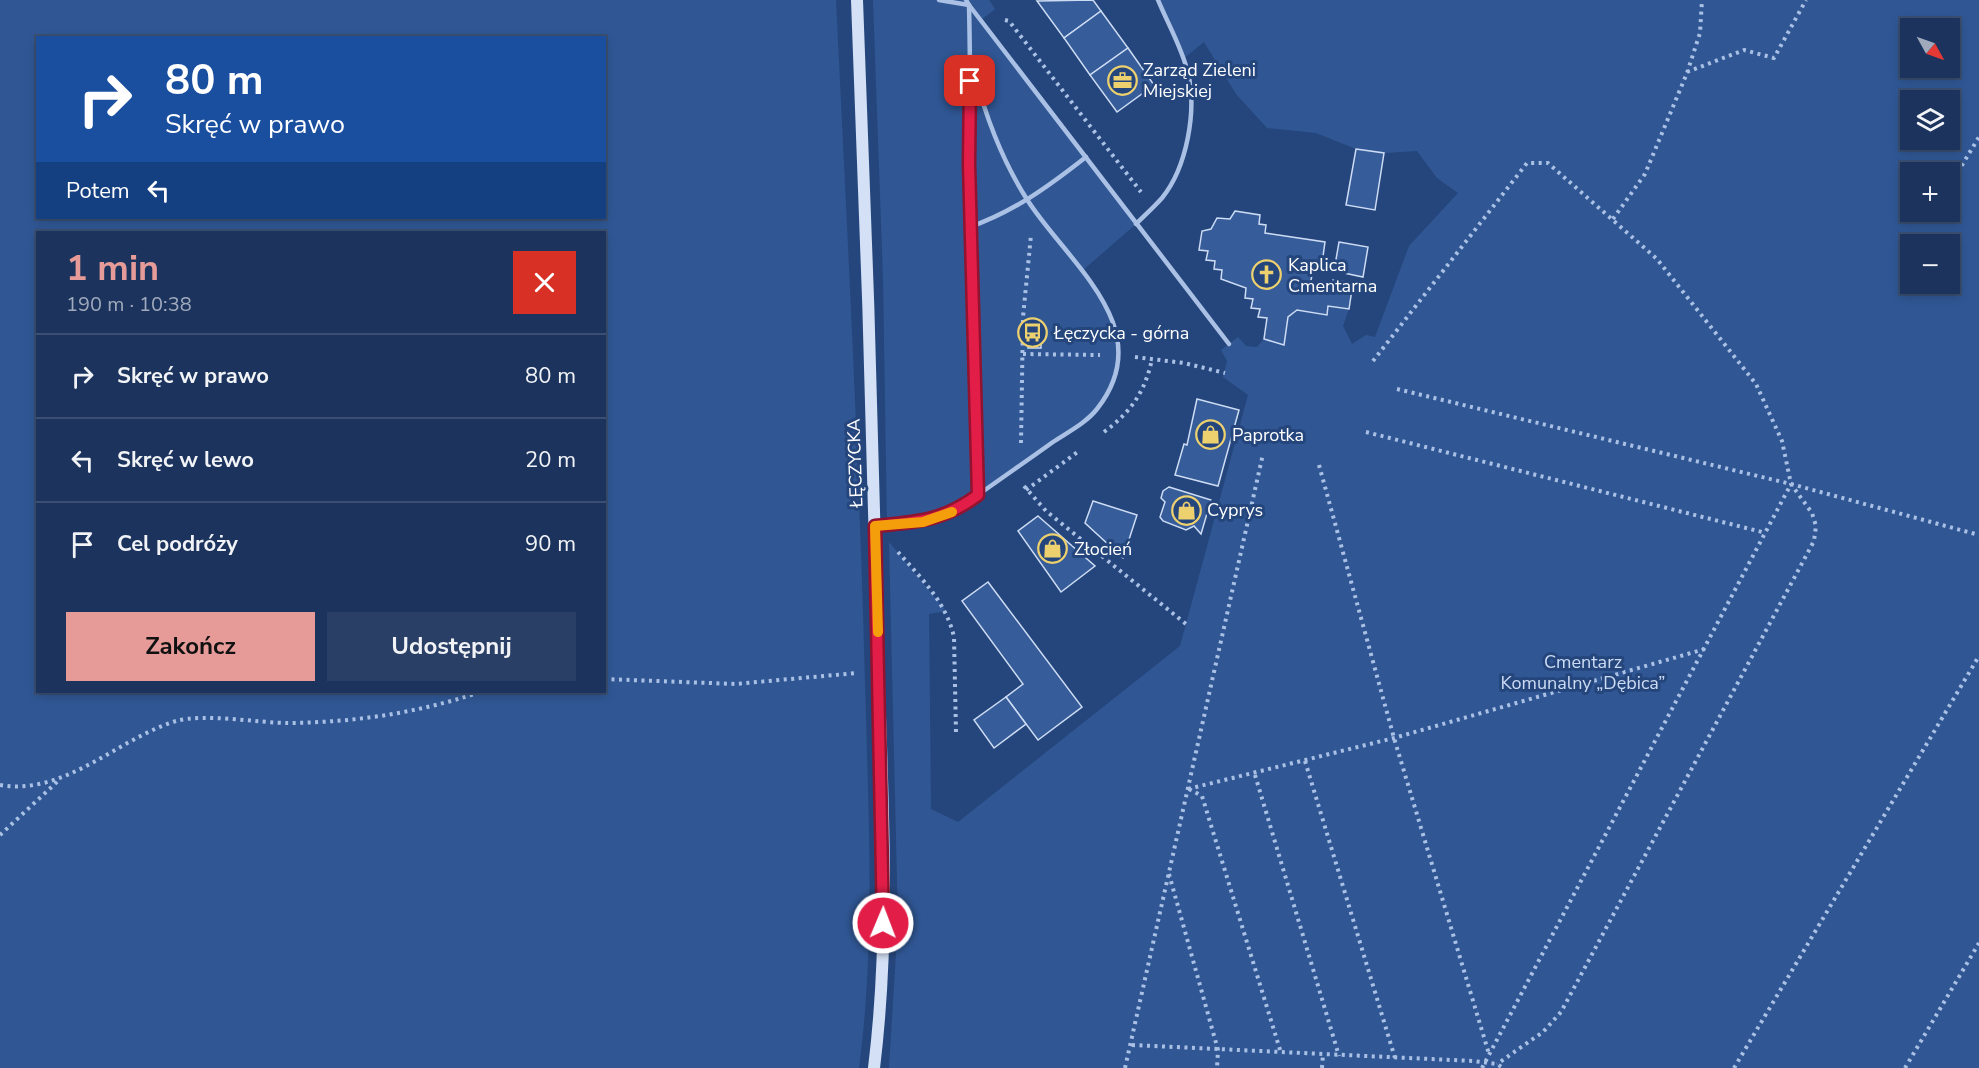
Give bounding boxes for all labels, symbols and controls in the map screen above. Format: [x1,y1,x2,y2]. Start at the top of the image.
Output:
north arrow [1900,18,1960,78]
map controls [1900,18,1960,294]
text: 80 m [165,52,264,109]
pin [944,55,995,106]
place label: Zarząd Zieleni Miejskiej [1143,58,1256,103]
icon: right [66,60,144,138]
icon: arrive [953,64,986,97]
office icon: Zarząd Zieleni Miejskiej [1106,64,1138,96]
button: layers [1900,90,1960,150]
text: Skręć w prawo [165,106,345,143]
button: + [1900,162,1960,222]
icon: left [142,174,175,207]
text: Potem [66,176,130,206]
button: − [1900,234,1960,294]
text: 1 min [66,244,159,293]
button: close [513,251,576,314]
place label: Kaplica Cmentarna [1288,253,1377,298]
church icon: Kaplica Cmentarna [1251,259,1283,291]
text: 190 m · 10:38 [66,291,192,318]
bus stop icon: Łęczycka - górna [1017,317,1049,349]
place label: Łęczycka - górna [1053,321,1189,345]
icon: right [66,360,99,393]
text: Skręć w prawo [117,361,269,391]
text: 80 m [525,361,576,391]
street label: ŁĘCZYCKA [841,418,869,509]
shop icon: Paprotka [1195,419,1227,451]
place label: Paprotka [1232,423,1304,447]
icon: left [66,444,99,477]
text: Skręć w lewo [117,445,254,475]
text: 20 m [525,445,576,475]
shop icon: Cyprys [1170,494,1202,526]
place label: Cyprys [1207,498,1263,522]
icon: arrive [66,528,99,561]
text: Cel podróży [117,529,238,559]
text: 90 m [525,529,576,559]
shop icon: Złocień [1037,533,1069,565]
place label: Złocień [1074,537,1132,561]
button: Zakończ [66,612,315,681]
button: Udostępnij [327,612,576,681]
park label: Cmentarz Komunalny „Dębica” [1501,650,1665,695]
position arrow [851,891,915,955]

